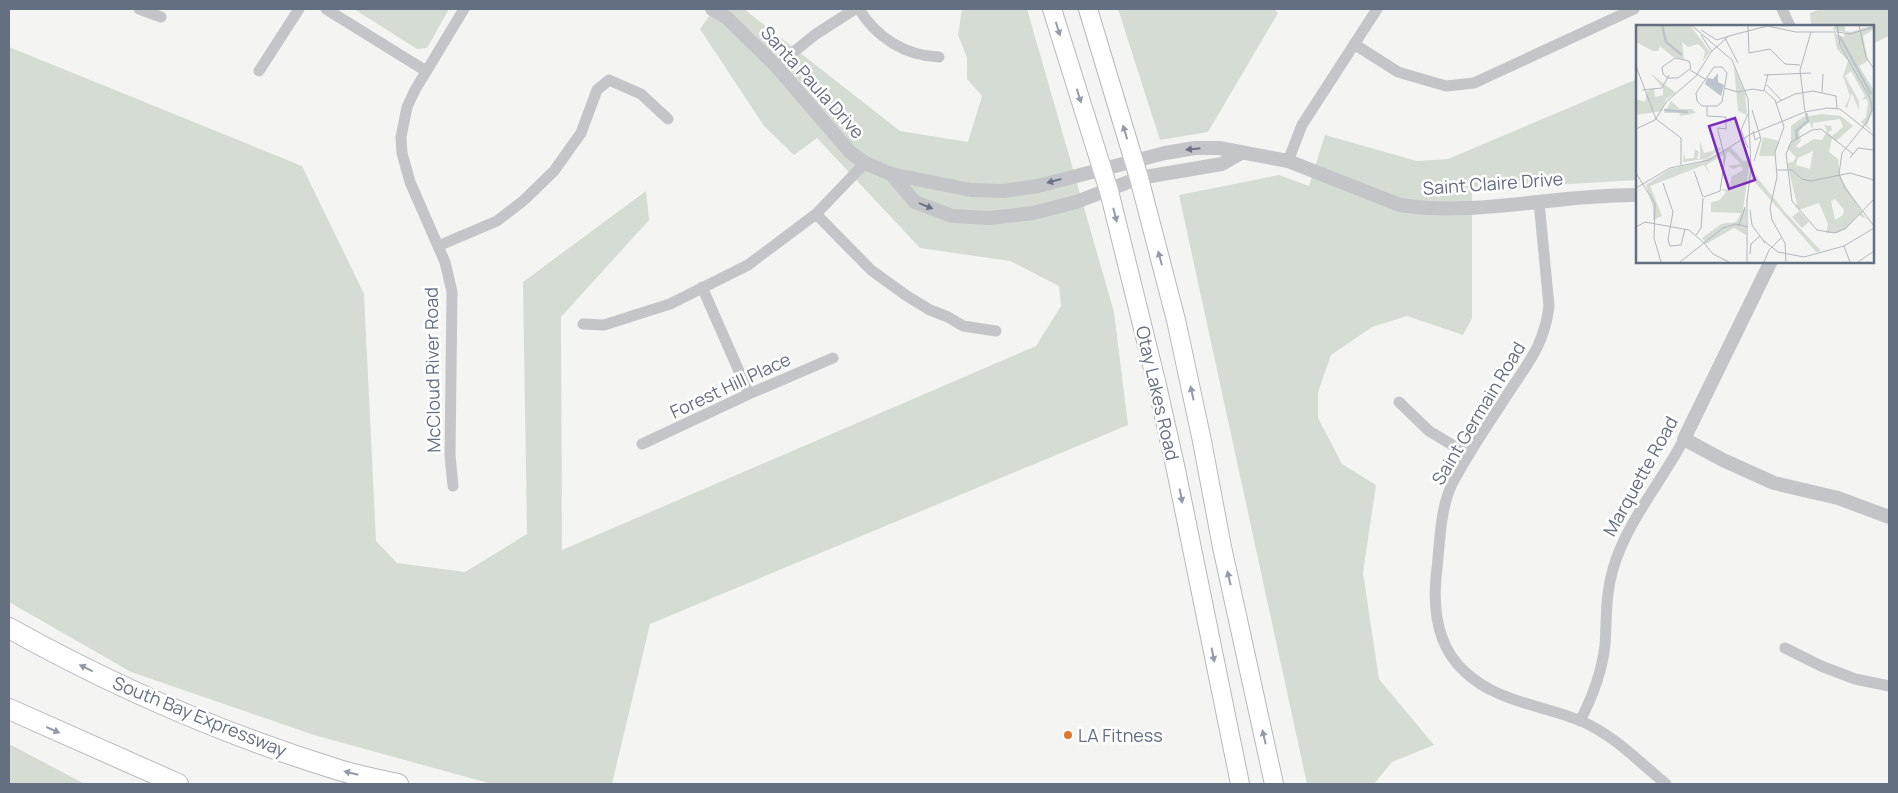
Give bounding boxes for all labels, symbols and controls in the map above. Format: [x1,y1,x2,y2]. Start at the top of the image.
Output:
street label: Santa Paula Drive [756,21,870,143]
one-way arrow [1055,22,1063,37]
inset map [1636,25,1873,262]
one-way arrow [1075,89,1083,104]
one-way arrow [1120,124,1128,139]
one-way arrow [1185,145,1201,153]
street label: Saint Claire Drive [1422,166,1564,200]
one-way arrow [1046,178,1061,186]
one-way arrow [919,203,933,211]
one-way arrow [1111,208,1119,223]
one-way arrow [1156,250,1164,266]
street label: McCloud River Road [419,287,445,453]
street label: Otay Lakes Road [1131,324,1185,462]
street label: Saint Germain Road [1426,337,1530,489]
street label: Forest Hill Place [666,347,794,423]
one-way arrow [1188,386,1196,401]
street label: Marquette Road [1597,412,1683,540]
one-way arrow [1177,488,1185,503]
one-way arrow [1225,570,1233,586]
one-way arrow [1210,647,1218,663]
one-way arrow [79,664,93,672]
street label: South Bay Expressway [109,670,291,762]
place label: LA Fitness [1078,723,1163,747]
one-way arrow [46,726,60,734]
marker: LA Fitness [1062,729,1074,741]
one-way arrow [1260,729,1268,744]
one-way arrow [343,769,358,777]

